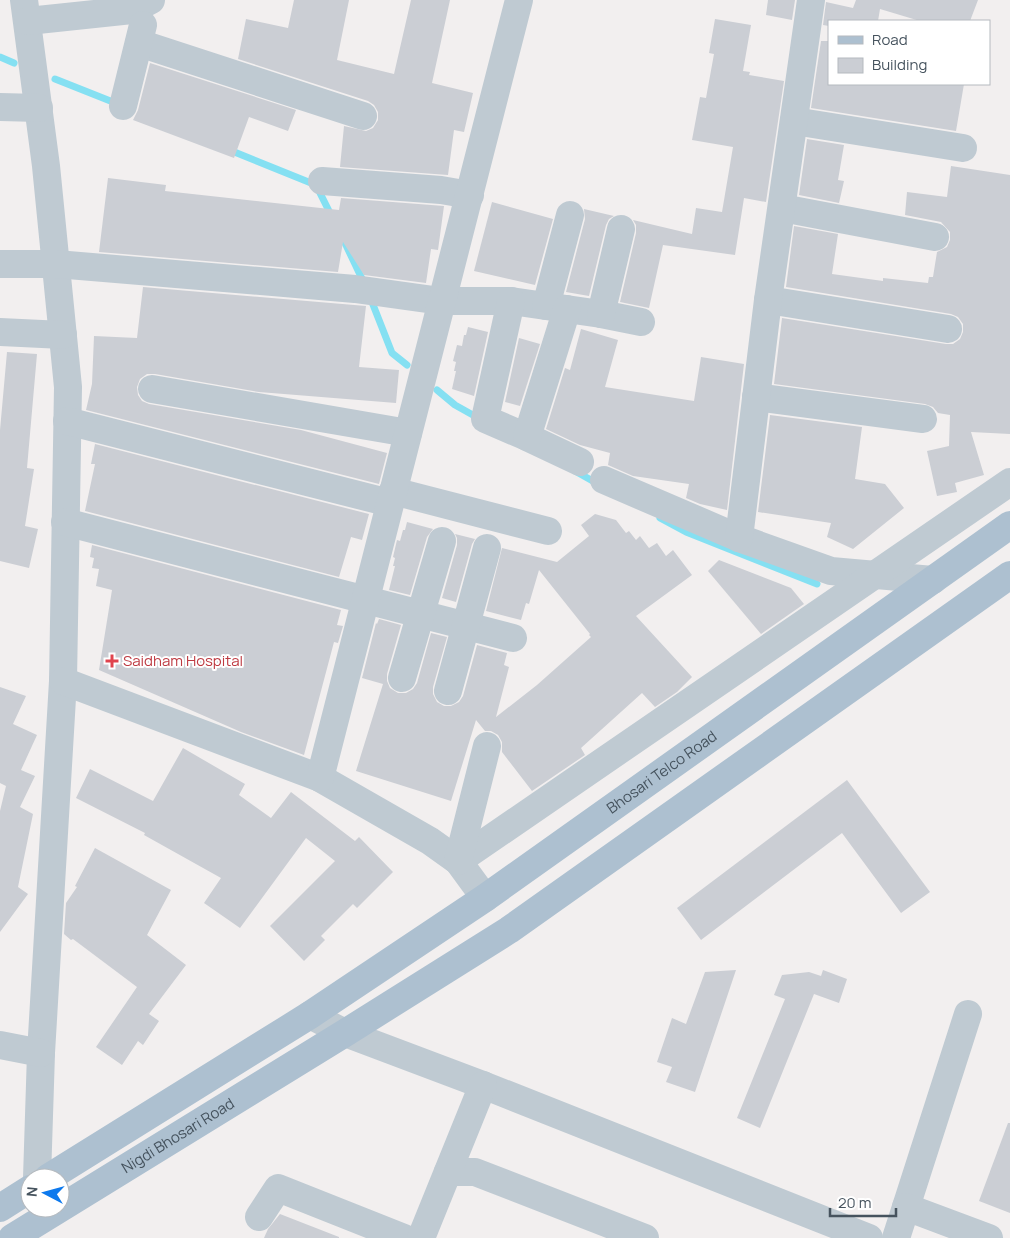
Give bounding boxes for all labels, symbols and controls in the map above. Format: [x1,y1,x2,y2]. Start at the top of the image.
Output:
legend [828,20,990,85]
text: Road [872,29,908,50]
text: Building [872,54,927,75]
place label: Saidham Hospital [123,650,243,671]
marker: Saidham Hospital [105,654,119,668]
street label: Bhosari Telco Road [602,726,721,818]
street label: Nigdi Bhosari Road [117,1093,238,1178]
north arrow [20,1168,70,1218]
text: N [22,1186,42,1198]
scale bar [830,1186,896,1218]
text: 20 m [838,1192,871,1213]

